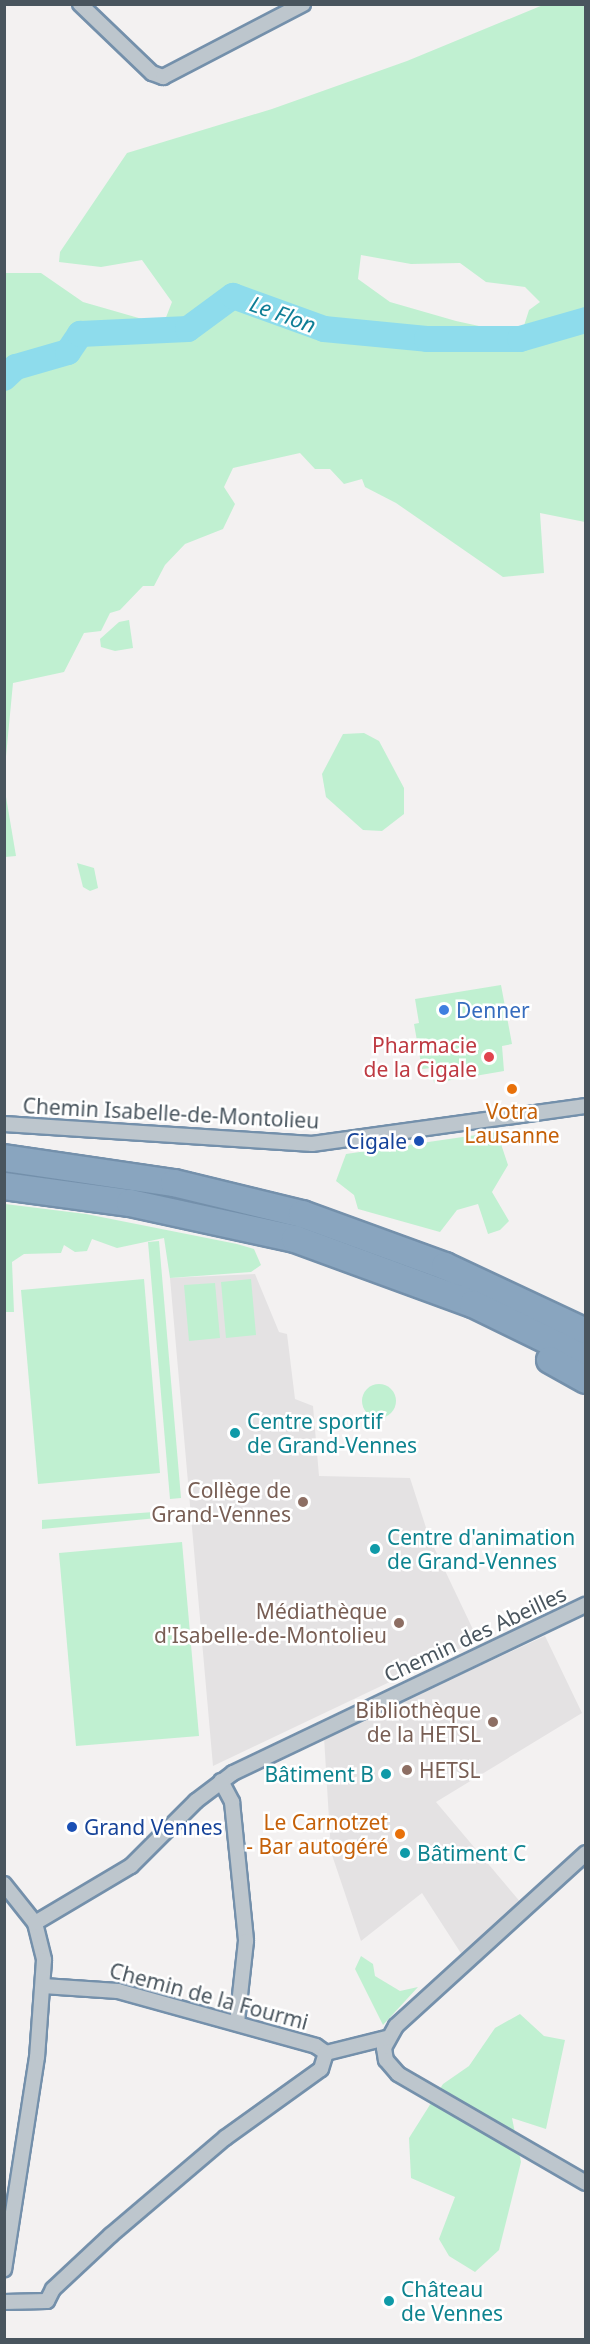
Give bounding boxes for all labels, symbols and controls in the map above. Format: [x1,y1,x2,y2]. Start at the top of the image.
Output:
water label: Le Flon [246,290,320,338]
place label: Denner [456,997,530,1023]
marker: Denner [437,1003,451,1017]
place label: Pharmacie de la Cigale [363,1032,477,1082]
marker: Pharmacie de la Cigale [482,1050,496,1064]
marker: Votra Lausanne [505,1082,519,1096]
street label: Chemin Isabelle-de-Montolieu [22,1093,320,1133]
place label: Votra Lausanne [464,1098,560,1148]
place label: Cigale [346,1128,407,1154]
marker: Cigale [412,1134,426,1148]
place label: Centre sportif de Grand-Vennes [247,1408,417,1458]
marker: Centre sportif de Grand-Vennes [228,1426,242,1440]
place label: Collège de Grand-Vennes [151,1477,291,1527]
marker: Collège de Grand-Vennes [296,1495,310,1509]
place label: Centre d'animation de Grand-Vennes [387,1524,575,1574]
marker: Centre d'animation de Grand-Vennes [368,1542,382,1556]
street label: Chemin des Abeilles [380,1581,570,1687]
place label: Médiathèque d'Isabelle-de-Montolieu [154,1598,387,1648]
marker: Médiathèque d'Isabelle-de-Montolieu [392,1616,406,1630]
place label: Bibliothèque de la HETSL [355,1697,481,1747]
marker: Bibliothèque de la HETSL [486,1715,500,1729]
place label: HETSL [419,1757,480,1783]
place label: Bâtiment B [264,1761,374,1787]
marker: HETSL [400,1763,414,1777]
marker: Bâtiment B [379,1767,393,1781]
place label: Le Carnotzet - Bar autogéré [246,1809,388,1859]
place label: Grand Vennes [84,1814,223,1840]
marker: Grand Vennes [65,1820,79,1834]
marker: Le Carnotzet - Bar autogéré [393,1827,407,1841]
place label: Bâtiment C [417,1840,526,1866]
marker: Bâtiment C [398,1846,412,1860]
street label: Chemin de la Fourmi [107,1957,311,2035]
place label: Château de Vennes [401,2276,503,2326]
marker: Château de Vennes [382,2294,396,2308]

